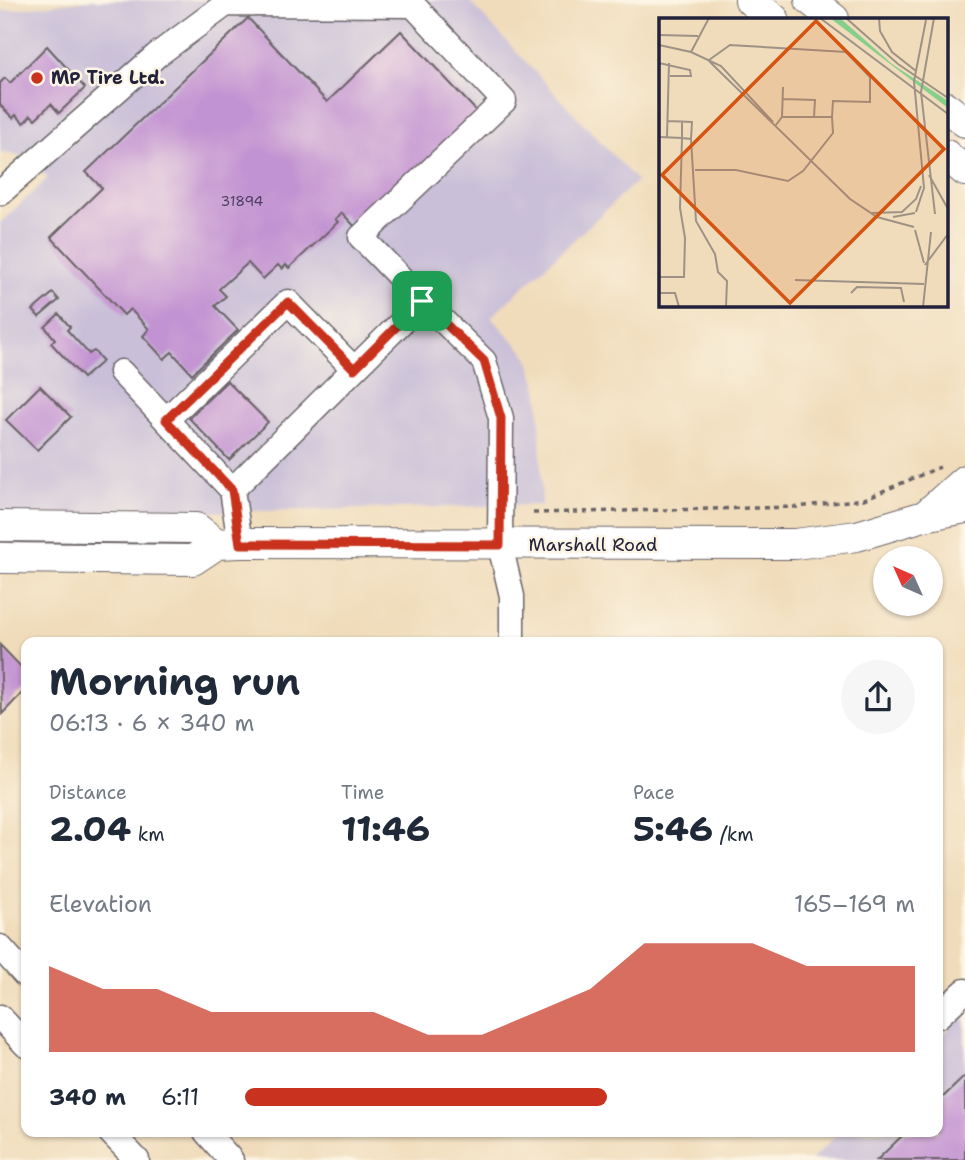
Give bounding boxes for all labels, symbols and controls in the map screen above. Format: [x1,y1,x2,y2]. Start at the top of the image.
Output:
inset map [659,18,948,306]
place label: MP Tire Ltd. [51,66,165,90]
marker: MP Tire Ltd. [29,70,45,86]
house number: 31894 [221,192,264,210]
pin [392,271,452,331]
icon: arrive [403,282,441,320]
street label: Marshall Road [529,533,657,557]
north arrow [873,546,943,616]
map controls [873,546,943,616]
text: Morning run [49,656,300,707]
button: share [841,660,915,734]
text: 06:13 · 6 × 340 m [49,708,254,738]
text: Distance [49,780,127,805]
text: Time [341,780,385,805]
text: Pace [633,780,675,805]
text: 2.04 [49,805,131,852]
text: 11:46 [341,805,430,852]
text: 5:46 [633,805,713,852]
text: km [131,822,165,847]
text: /km [713,822,754,847]
text: Elevation [49,889,152,919]
text: 165–169 m [794,889,915,919]
text: 340 m [49,1082,126,1112]
text: 6:11 [161,1082,199,1112]

